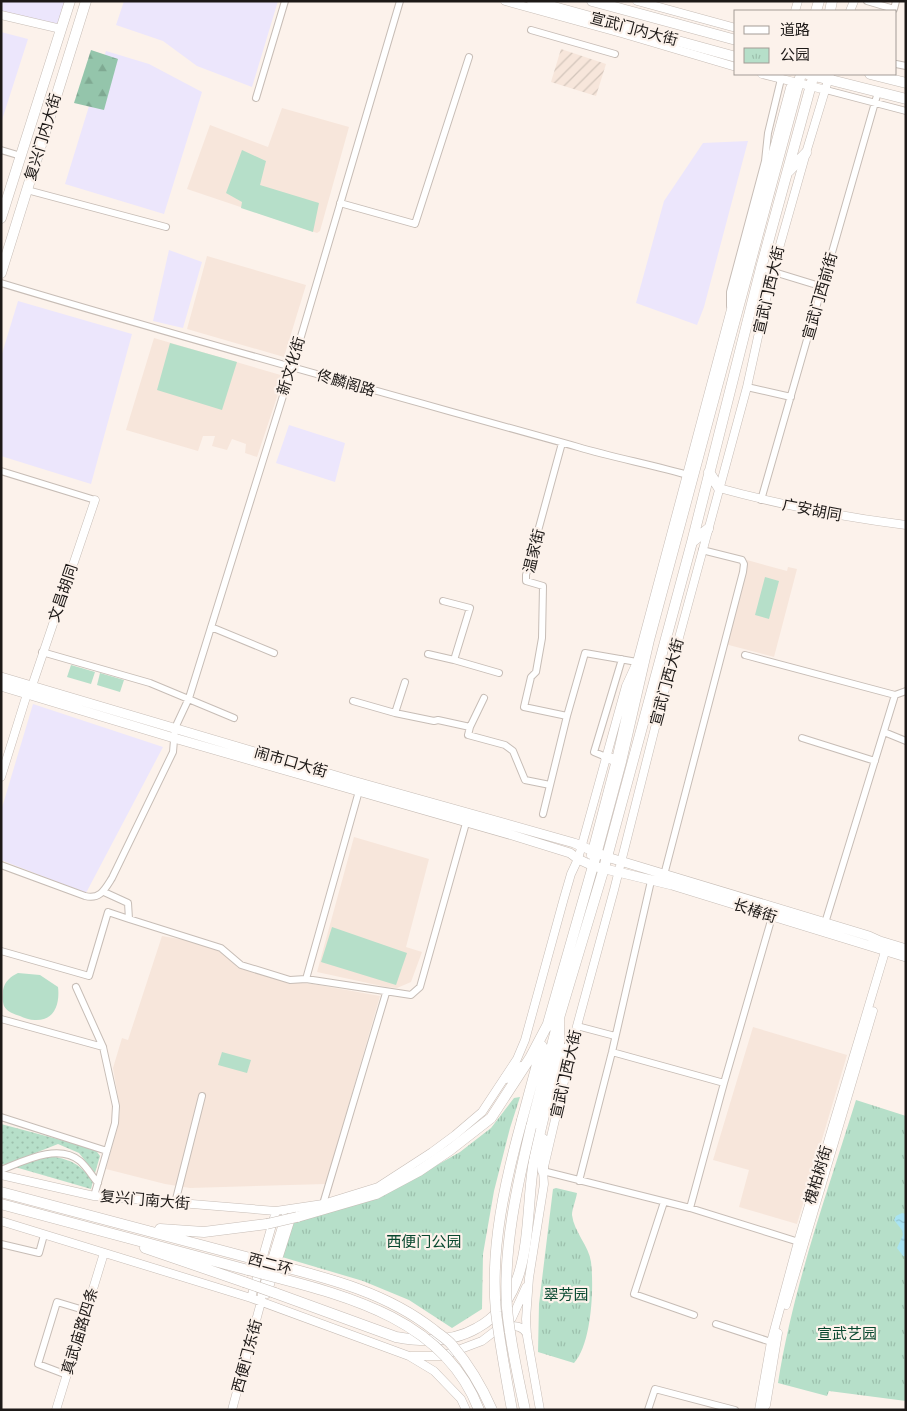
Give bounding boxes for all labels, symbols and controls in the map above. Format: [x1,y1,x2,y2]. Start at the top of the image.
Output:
street label: 宣武门内大街 [588,9,680,49]
legend [734,10,897,75]
text: 道路 [780,21,810,39]
text: 公园 [780,46,810,64]
street label: 复兴门内大街 [21,91,65,183]
street label: 宣武门西大街 [750,244,788,336]
street label: 宣武门西前街 [799,250,841,342]
street label: 新文化街 [274,335,308,397]
street label: 佟麟阁路 [315,366,377,400]
street label: 广安胡同 [781,495,843,525]
street label: 温家街 [520,527,548,575]
street label: 文昌胡同 [45,562,81,624]
street label: 宣武门西大街 [647,636,687,728]
street label: 闹市口大街 [252,743,330,781]
street label: 长椿街 [731,895,779,927]
street label: 宣武门西大街 [547,1028,585,1120]
street label: 槐柏树街 [801,1144,835,1206]
street label: 复兴门南大街 [99,1187,191,1213]
park label: 西便门公园 [386,1233,462,1251]
street label: 西二环 [246,1249,294,1279]
street label: 真武庙路四条 [58,1285,102,1377]
park label: 翠芳园 [543,1286,589,1304]
street label: 西便门东街 [229,1317,265,1395]
park label: 宣武艺园 [817,1325,877,1343]

